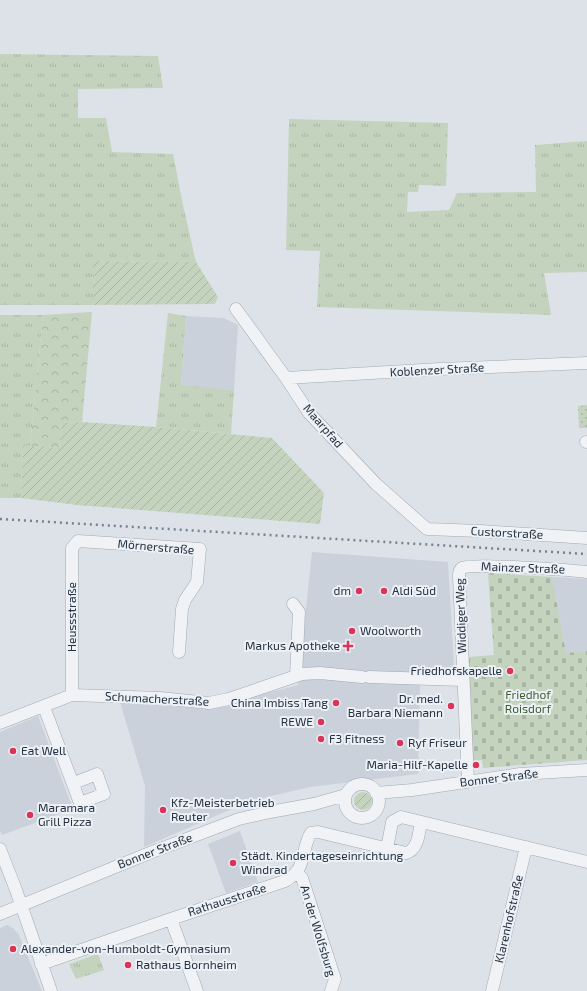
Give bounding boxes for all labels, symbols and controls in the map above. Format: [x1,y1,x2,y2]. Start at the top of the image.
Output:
street label: Koblenzer Straße [389,360,485,378]
street label: Maarpfad [301,401,347,450]
street label: Custorstraße [470,523,544,541]
street label: Mörnerstraße [117,536,195,556]
street label: Mainzer Straße [481,559,565,575]
street label: Widdiger Weg [452,578,468,654]
street label: Heussstraße [64,582,78,652]
place label: dm [334,583,351,597]
place label: Aldi Süd [392,583,436,597]
marker: dm [354,586,364,596]
marker: Aldi Süd [379,586,389,596]
place label: Woolworth [360,623,421,637]
marker: Woolworth [347,626,357,636]
place label: Markus Apotheke [245,638,340,652]
marker: Markus Apotheke [343,641,353,651]
place label: Friedhofskapelle [411,663,502,677]
marker: Friedhofskapelle [505,666,515,676]
park label: Friedhof Roisdorf [505,687,552,715]
street label: Schumacherstraße [105,688,209,708]
place label: Dr. med. Barbara Niemann [348,691,443,719]
place label: China Imbiss Tang [231,695,328,709]
marker: China Imbiss Tang [331,698,341,708]
marker: Dr. med. Barbara Niemann [446,701,456,711]
place label: REWE [281,714,313,728]
marker: REWE [316,717,326,727]
place label: F3 Fitness [329,731,384,745]
marker: F3 Fitness [316,734,326,744]
place label: Ryf Friseur [408,735,467,749]
marker: Ryf Friseur [395,738,405,748]
place label: Eat Well [21,743,67,757]
marker: Eat Well [8,746,18,756]
place label: Maria-Hilf-Kapelle [366,757,468,771]
marker: Maria-Hilf-Kapelle [471,760,481,770]
street label: Bonner Straße [459,765,539,789]
place label: Kfz-Meisterbetrieb Reuter [171,795,275,823]
place label: Maramara Grill Pizza [38,800,95,828]
marker: Kfz-Meisterbetrieb Reuter [158,805,168,815]
marker: Maramara Grill Pizza [25,810,35,820]
street label: Bonner Straße [115,829,194,871]
place label: Städt. Kindertageseinrichtung Windrad [241,848,404,876]
marker: Städt. Kindertageseinrichtung Windrad [228,858,238,868]
street label: Klarenhofstraße [491,873,525,964]
street label: Rathausstraße [186,880,268,918]
street label: An der Wolfsburg [298,883,340,978]
place label: Alexander-von-Humboldt-Gymnasium [21,941,231,955]
marker: Alexander-von-Humboldt-Gymnasium [8,944,18,954]
place label: Rathaus Bornheim [136,957,237,971]
marker: Rathaus Bornheim [123,960,133,970]

